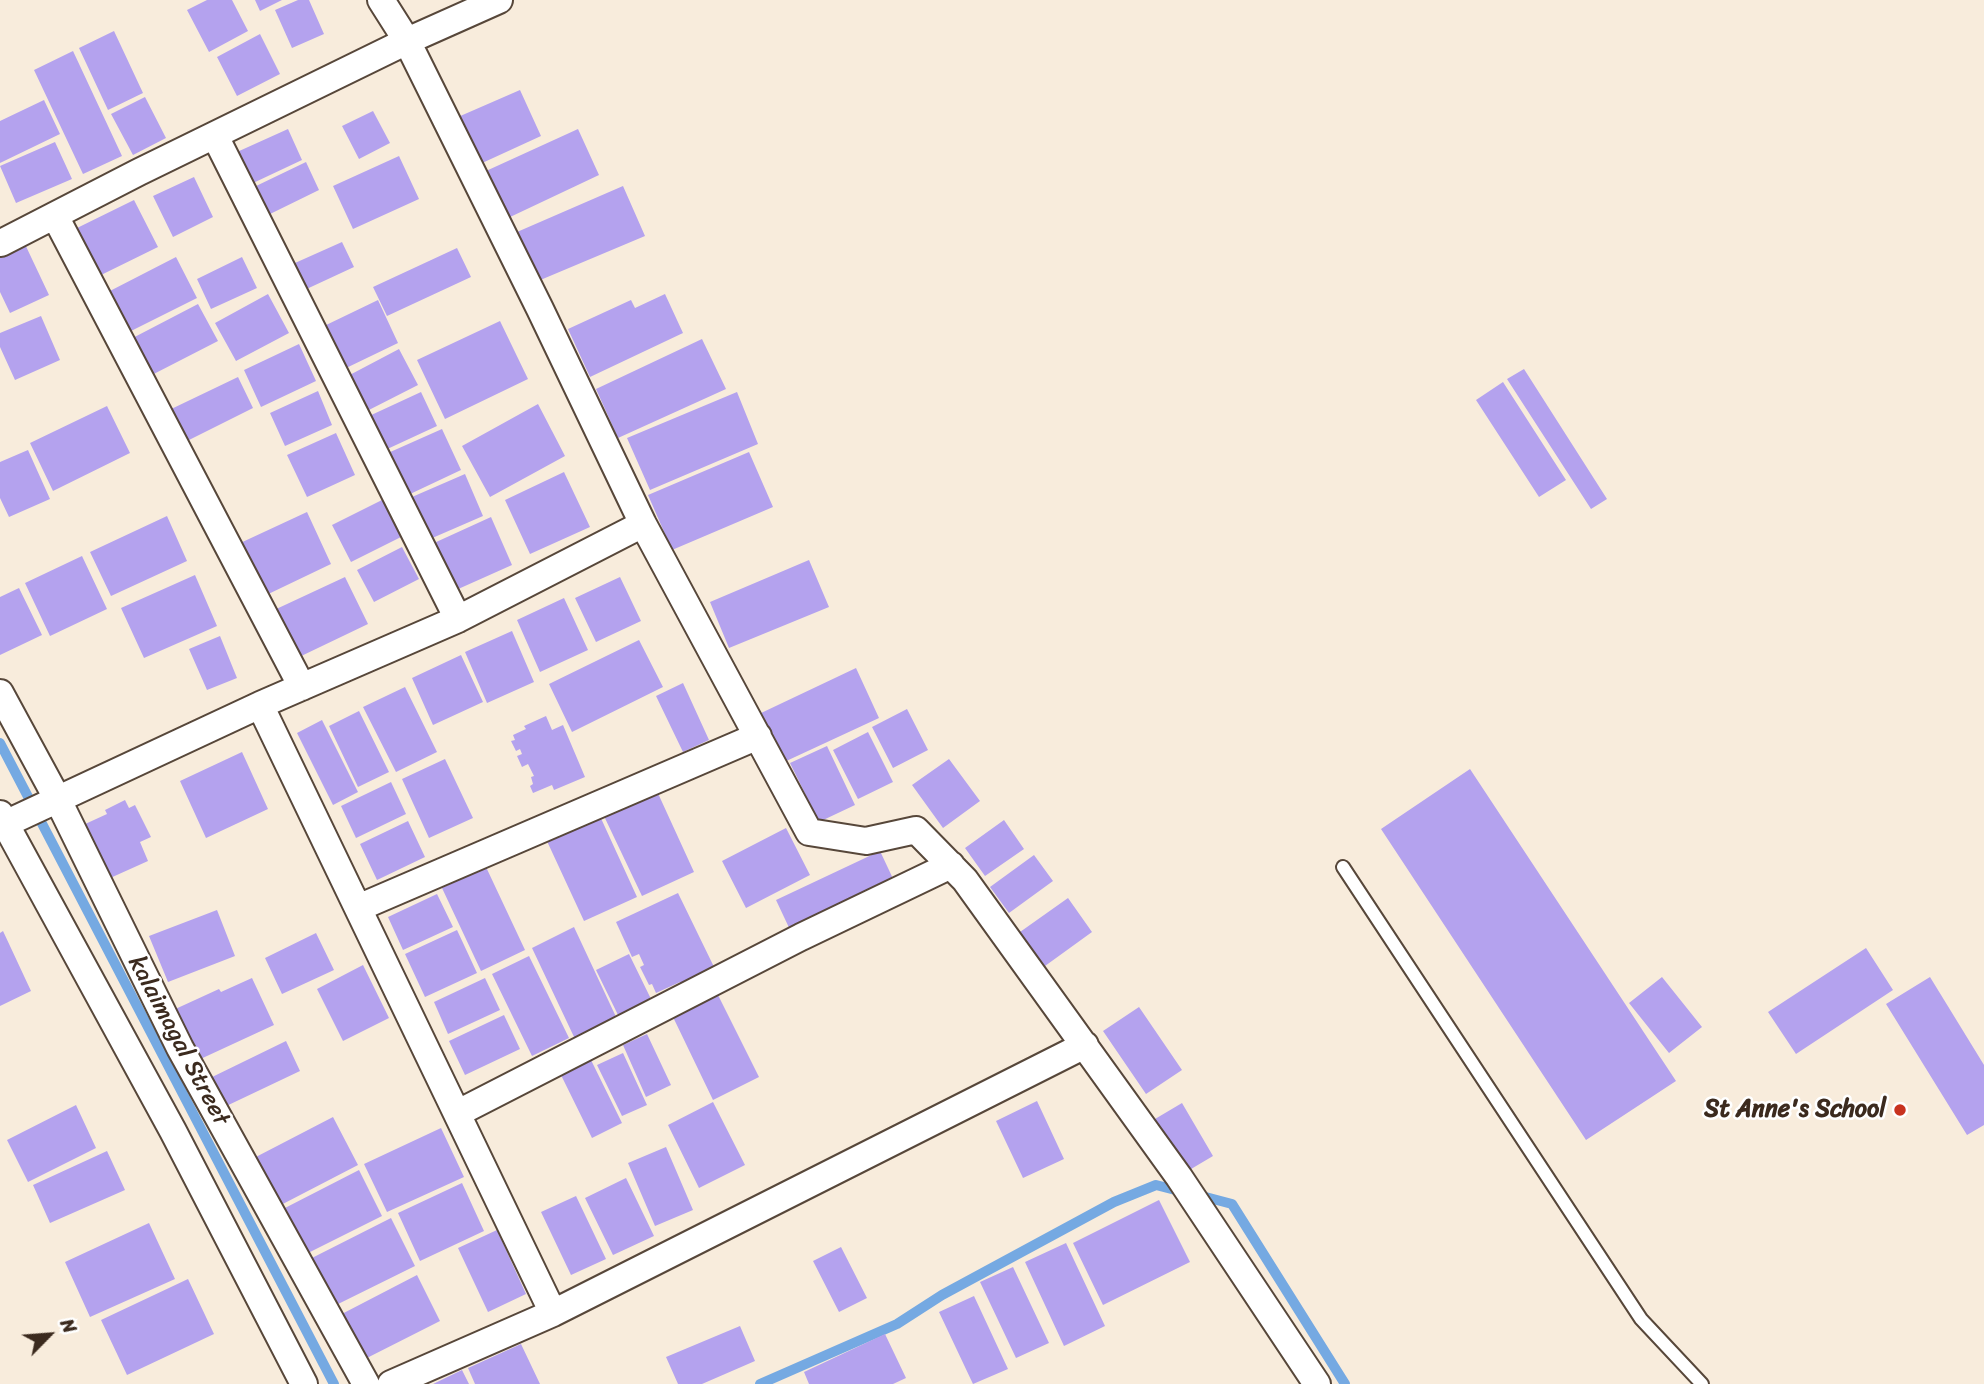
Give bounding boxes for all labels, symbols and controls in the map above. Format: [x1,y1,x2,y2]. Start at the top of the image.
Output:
street label: kalaimagal Street [121,951,235,1131]
place label: St Anne's School [1704,1096,1886,1124]
marker: St Anne's School [1892,1102,1908,1118]
north arrow [14,1300,84,1370]
text: N [51,1313,86,1339]

